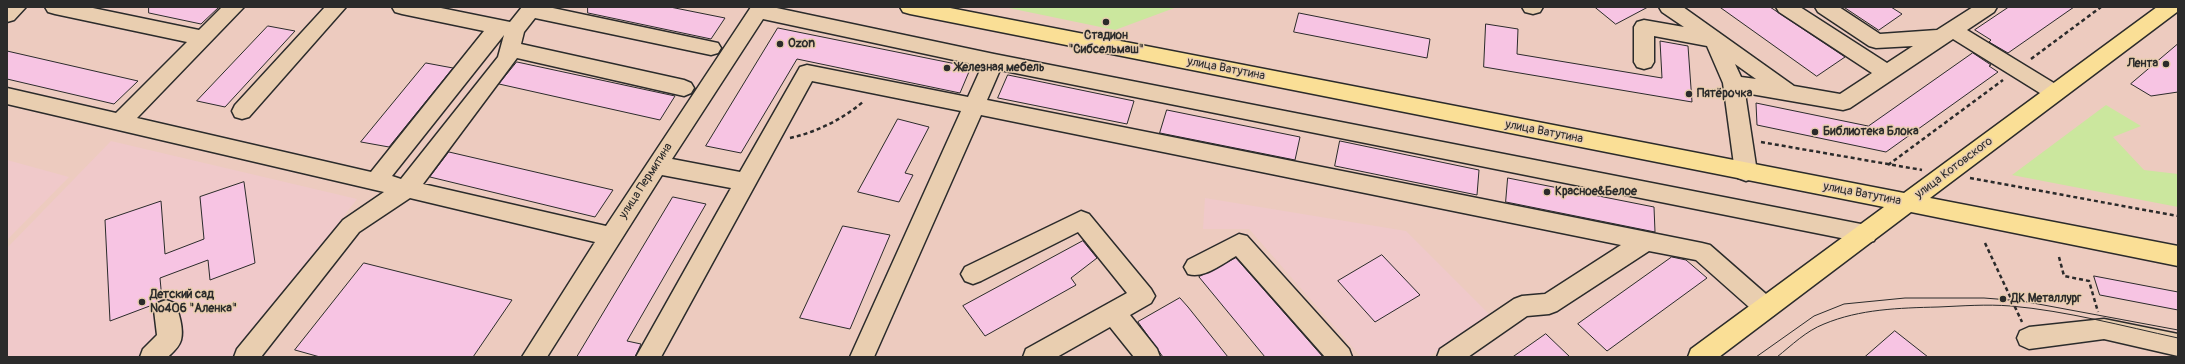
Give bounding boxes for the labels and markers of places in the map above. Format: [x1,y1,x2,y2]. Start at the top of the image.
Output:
marker: Стадион "Сибсельмаш" [1101,17,1111,27]
place label: Стадион "Сибсельмаш" [1068,29,1144,57]
place label: Ozon [788,37,815,51]
marker: Ozon [775,39,785,49]
place label: Лента [2127,57,2158,71]
marker: Лента [2161,59,2171,69]
place label: Железная мебель [955,61,1044,75]
marker: Железная мебель [942,63,952,73]
place label: Пятёрочка [1697,87,1752,101]
marker: Пятёрочка [1684,89,1694,99]
place label: Библиотека Блока [1823,125,1919,139]
marker: Библиотека Блока [1810,127,1820,137]
place label: Красное&Белое [1555,185,1637,199]
marker: Красное&Белое [1542,187,1552,197]
place label: Детский сад №406 "Аленка" [150,288,237,316]
place label: ДК Металлург [2011,292,2081,306]
marker: ДК Металлург [1998,294,2008,304]
marker: Детский сад №406 "Аленка" [137,297,147,307]

